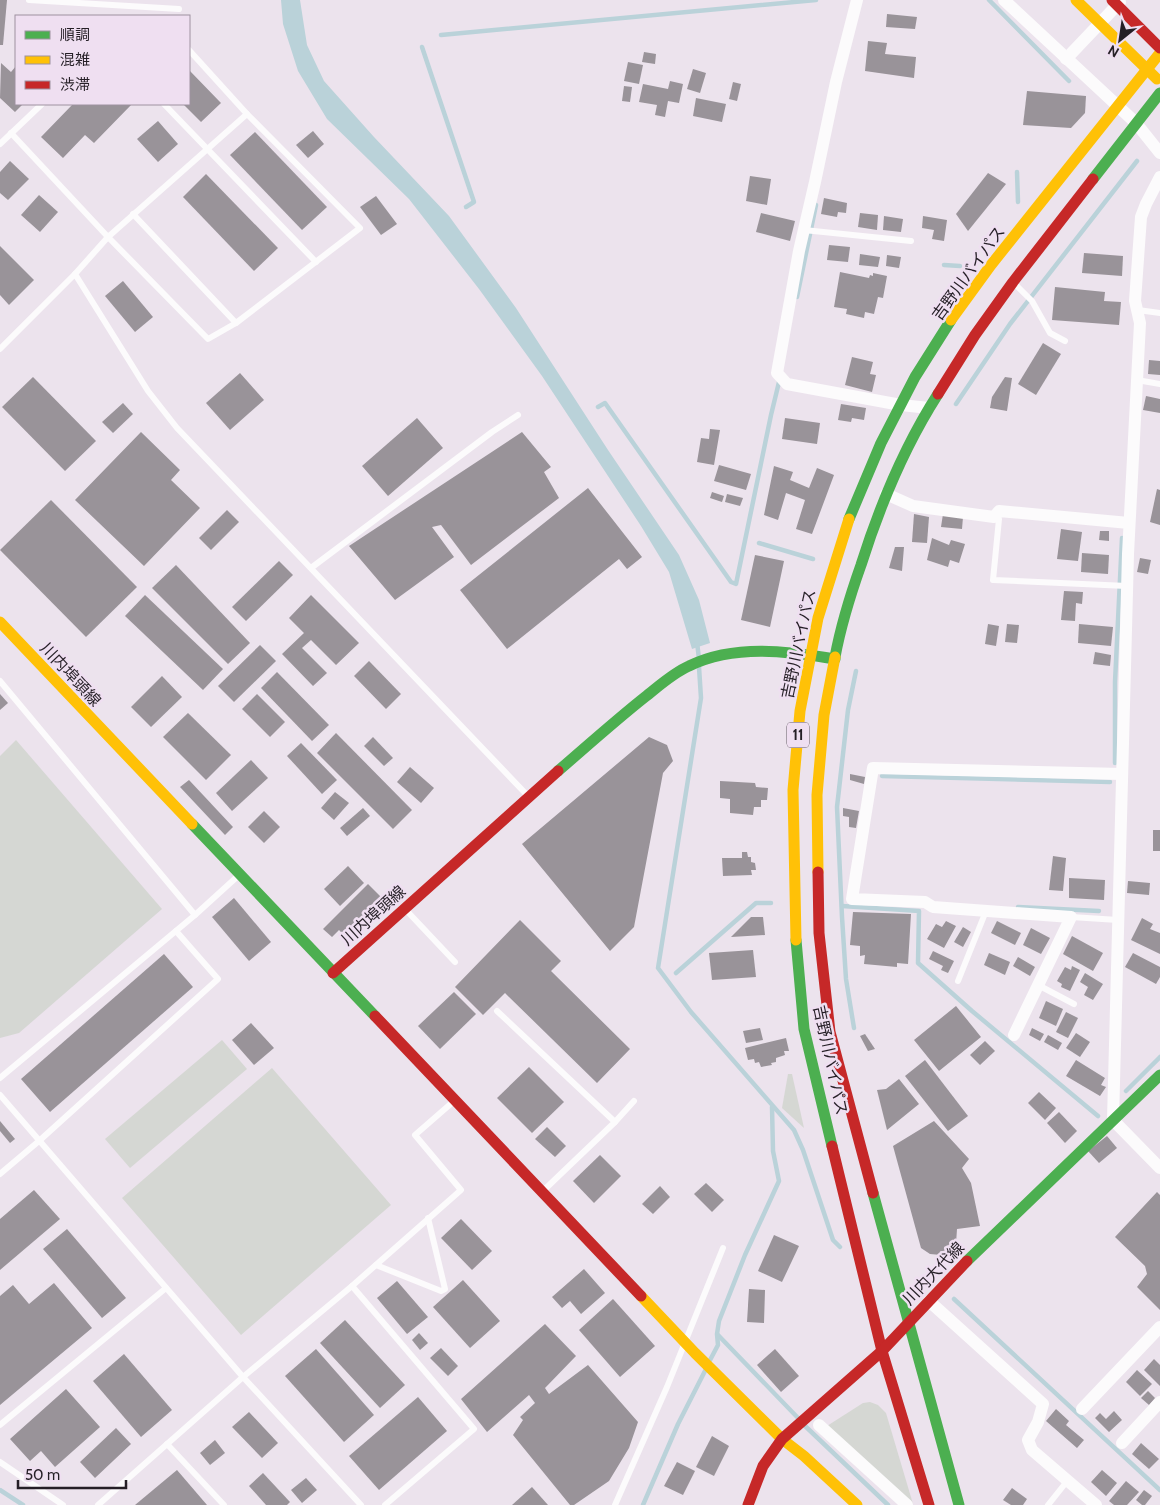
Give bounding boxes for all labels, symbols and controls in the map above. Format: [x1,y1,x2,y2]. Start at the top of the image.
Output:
legend [15,15,190,105]
north arrow [1095,15,1145,65]
text: 順調 [60,26,90,44]
text: N [1105,41,1122,62]
text: 混雑 [60,51,90,69]
text: 渋滞 [60,76,90,94]
street label: 吉野川バイパス [928,223,1009,324]
street label: 吉野川バイパス [778,588,819,701]
street label: 川内埠頭線 [36,639,105,710]
road number: 11 [787,722,809,748]
street label: 川内埠頭線 [337,882,409,949]
street label: 吉野川バイパス [810,1004,851,1117]
street label: 川内大代線 [899,1238,968,1309]
scale bar [18,1458,125,1490]
text: 50 m [25,1466,60,1484]

